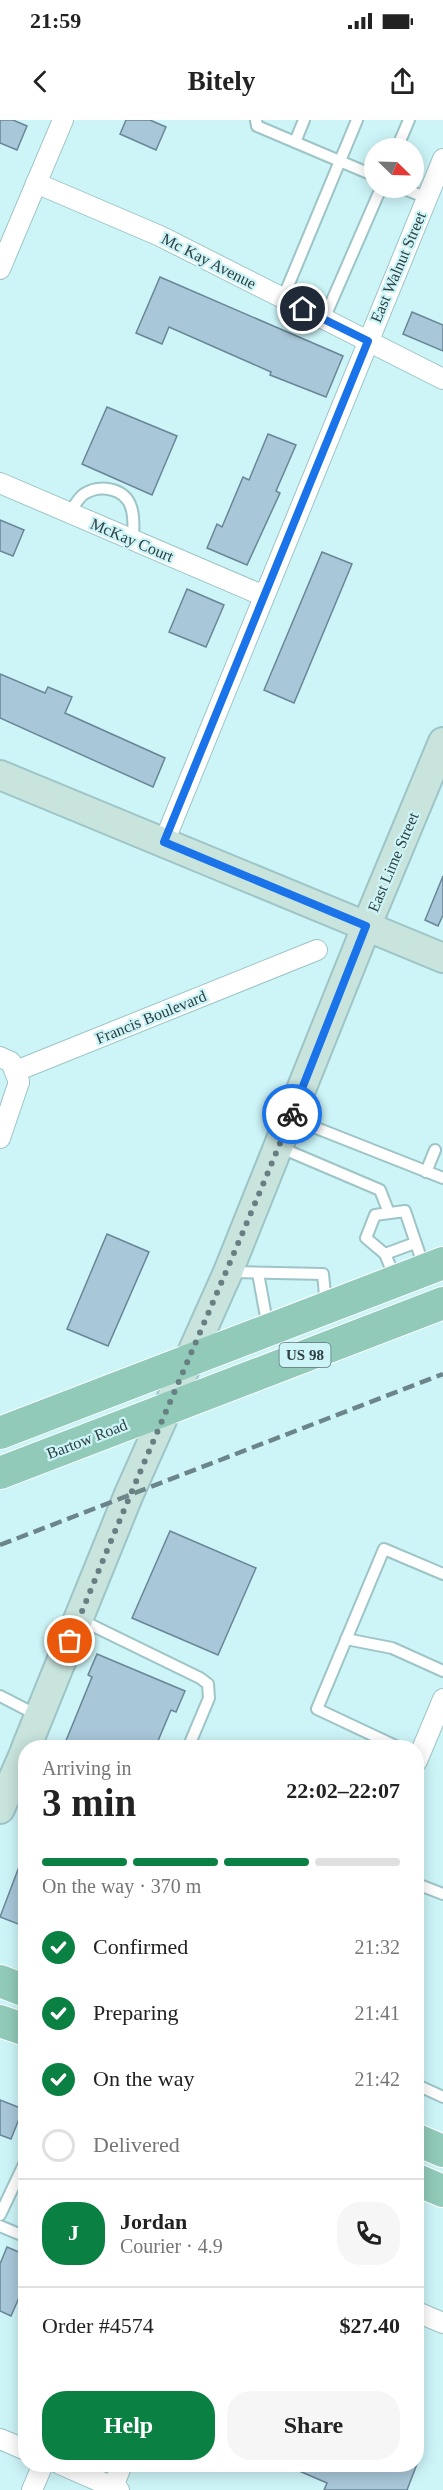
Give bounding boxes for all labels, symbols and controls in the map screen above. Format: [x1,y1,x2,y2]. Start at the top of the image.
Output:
text: 21:59 [30,8,81,33]
icon: back [24,65,57,98]
icon: share [386,65,419,98]
text: Bitely [188,66,255,96]
north arrow [364,138,424,198]
map controls [364,138,424,198]
street label: East Walnut Street [367,209,429,325]
street label: Mc Kay Avenue [159,230,259,293]
pin [277,283,328,334]
icon: home [286,292,319,325]
street label: McKay Court [88,515,177,566]
street label: East Lime Street [364,809,422,914]
street label: Francis Boulevard [93,987,209,1047]
courier [262,1084,322,1144]
icon: bike [276,1098,309,1131]
road number: US 98 [280,1343,330,1367]
street label: Bartow Road [44,1416,130,1462]
pin [44,1615,95,1666]
icon: bag [53,1624,86,1657]
text: Arriving in [42,1757,131,1779]
text: 22:02–22:07 [286,1778,400,1803]
text: 3 min [42,1781,136,1824]
text: On the way · 370 m [42,1875,201,1897]
icon: check [42,1931,75,1964]
text: Confirmed [93,1934,188,1959]
text: 21:32 [354,1936,400,1958]
icon: check [42,1997,75,2030]
text: Preparing [93,2000,179,2025]
text: 21:41 [354,2002,400,2024]
icon: check [42,2063,75,2096]
text: On the way [93,2066,194,2091]
text: 21:42 [354,2068,400,2090]
text: Delivered [93,2132,180,2157]
button: phone [337,2202,400,2265]
text: Jordan [120,2209,187,2234]
text: J [68,2220,79,2245]
text: Courier · 4.9 [120,2235,223,2257]
text: Order #4574 [42,2313,154,2338]
text: $27.40 [340,2313,400,2338]
button: Help [42,2391,215,2460]
button: Share [227,2391,400,2460]

